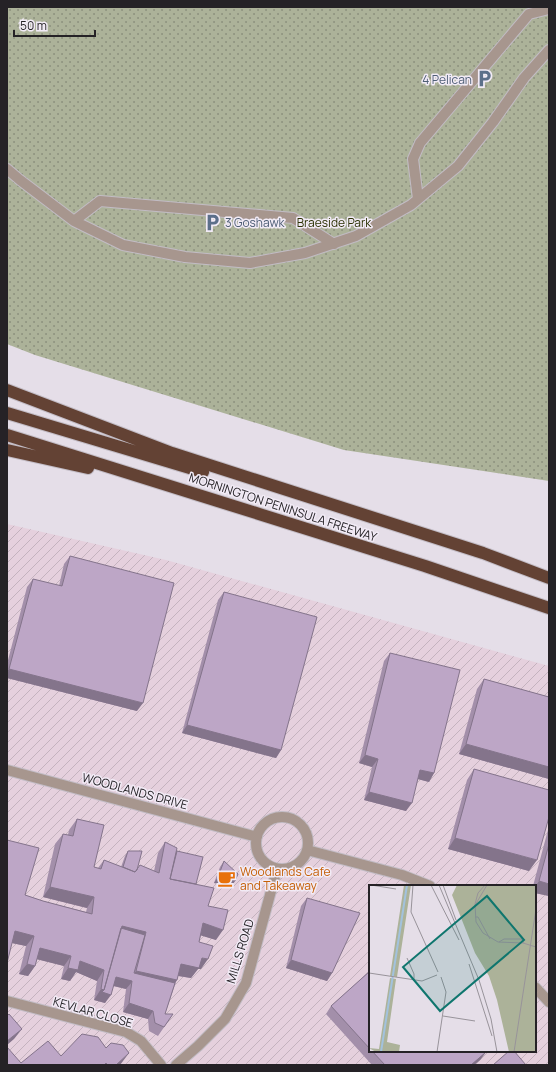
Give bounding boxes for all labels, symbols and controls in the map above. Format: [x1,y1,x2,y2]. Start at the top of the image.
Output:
scale bar [14,12,95,38]
text: 50 m [20,17,47,34]
parking icon: 4 Pelican [475,69,495,89]
place label: 4 Pelican [422,71,472,88]
parking icon: 3 Goshawk [202,212,222,232]
place label: 3 Goshawk [225,214,286,231]
park label: Braeside Park [297,214,372,231]
street label: MORNINGTON PENINSULA FREEWAY [187,469,379,546]
street label: WOODLANDS DRIVE [80,769,190,813]
place label: Woodlands Cafe and Takeaway [240,863,330,894]
cafe icon: Woodlands Cafe and Takeaway [217,868,237,888]
inset map [369,885,536,1052]
street label: MILLS ROAD [222,917,258,985]
street label: KEVLAR CLOSE [51,992,135,1032]

